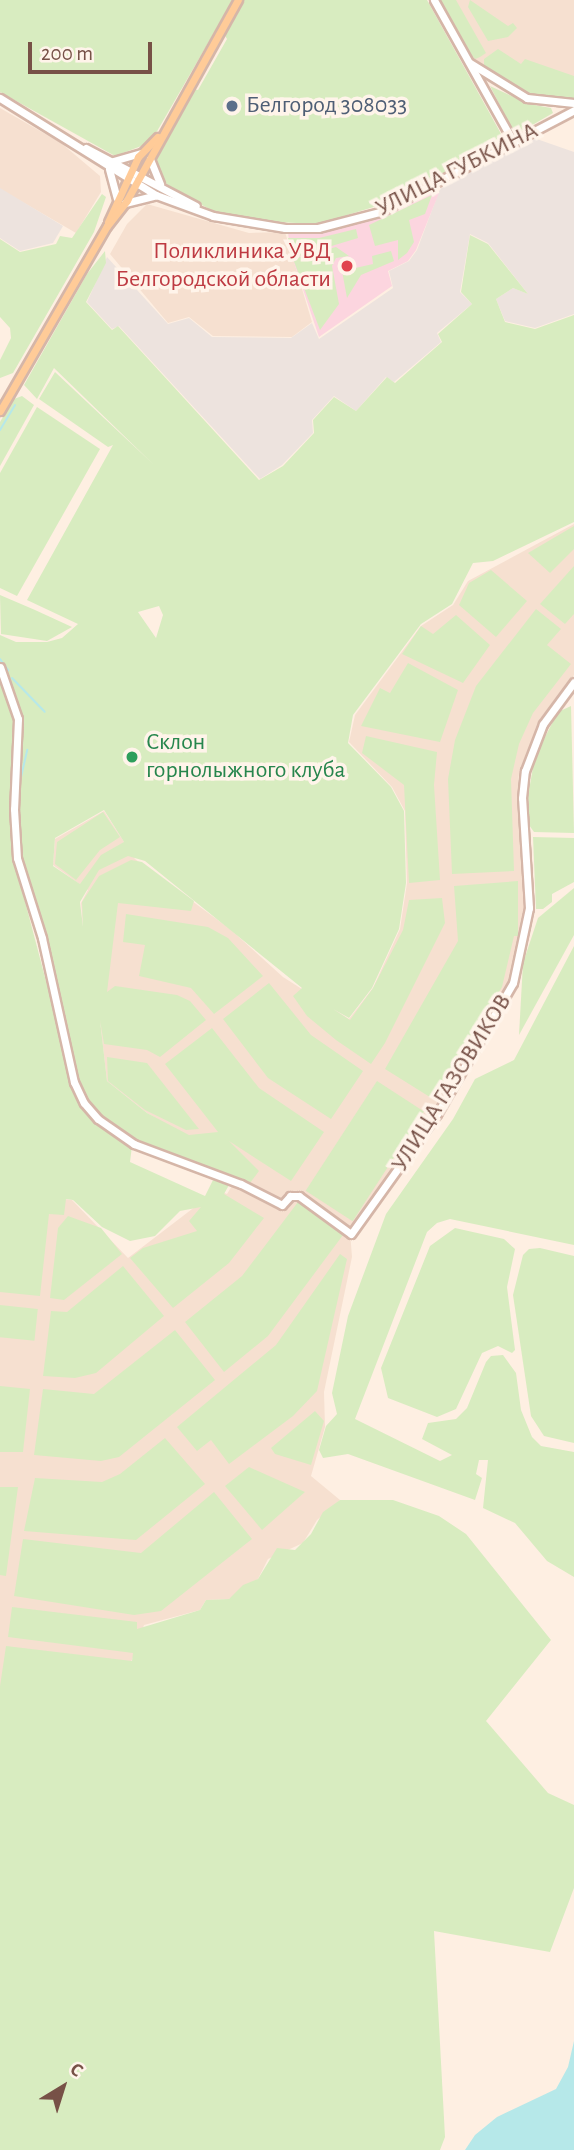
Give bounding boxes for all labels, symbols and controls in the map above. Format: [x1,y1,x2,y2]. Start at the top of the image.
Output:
scale bar [32,28,156,72]
text: 200 m [41,43,93,64]
place label: Белгород 308033 [246,92,407,120]
marker: Белгород 308033 [224,98,240,114]
street label: УЛИЦА ГУБКИНА [371,117,543,223]
place label: Поликлиника УВД Белгородской области [115,238,331,294]
marker: Поликлиника УВД Белгородской области [337,256,357,276]
place label: Склон горнолыжного клуба [146,729,345,785]
marker: Склон горнолыжного клуба [124,749,140,765]
street label: УЛИЦА ГАЗОВИКОВ [386,989,518,1177]
north arrow [28,2052,98,2122]
text: С [66,2059,86,2081]

